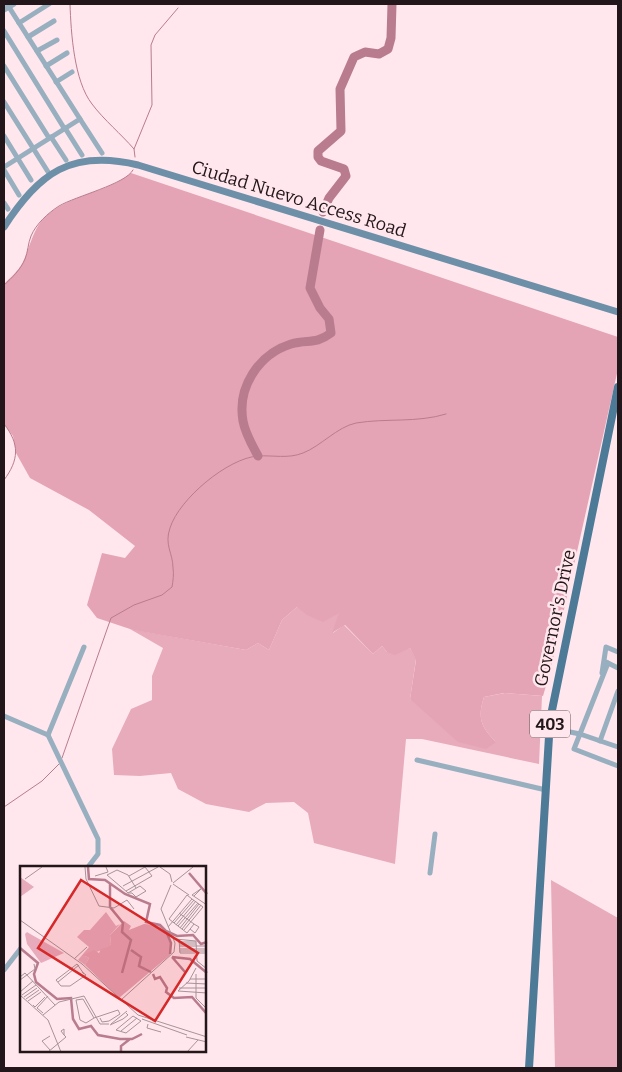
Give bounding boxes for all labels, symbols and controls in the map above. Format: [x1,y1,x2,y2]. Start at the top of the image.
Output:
street label: Ciudad Nuevo Access Road [189,156,409,242]
street label: Governor's Drive [530,547,580,689]
road number: 403 [530,711,570,738]
inset map [20,866,206,1052]

